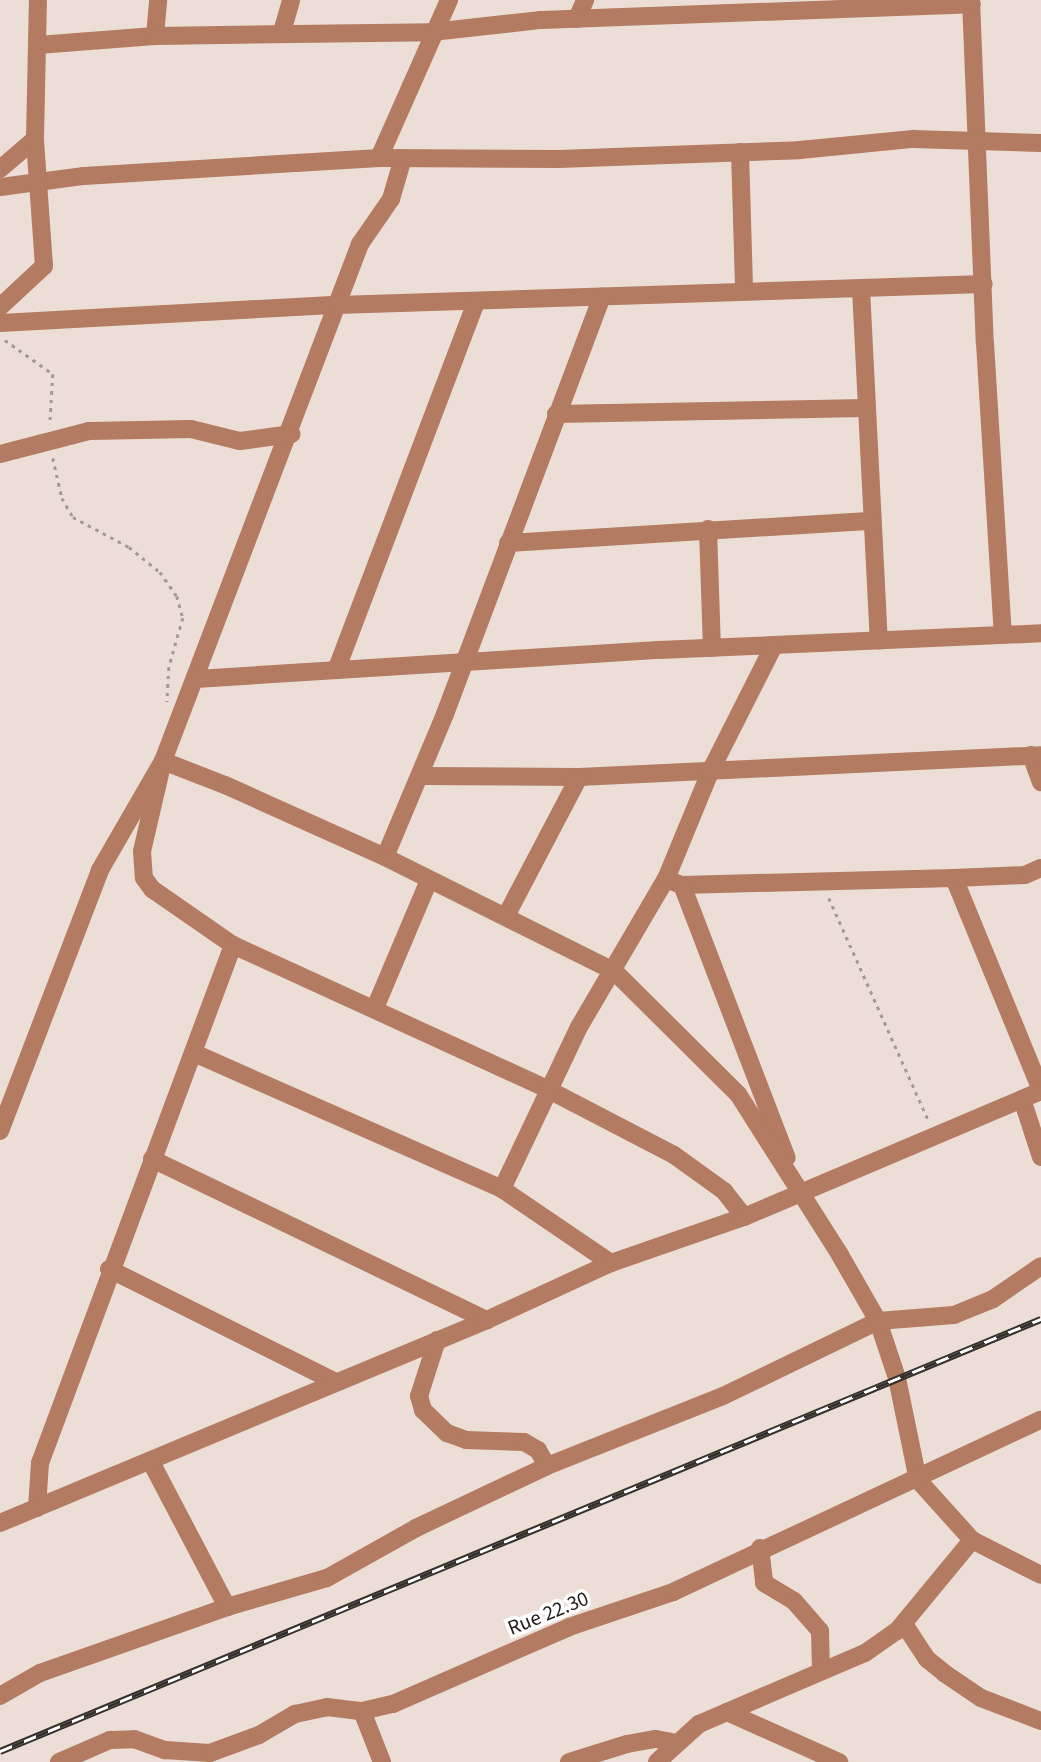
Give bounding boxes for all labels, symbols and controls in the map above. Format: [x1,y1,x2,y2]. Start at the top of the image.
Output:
street label: Rue 22.30 [504,1585,592,1641]

